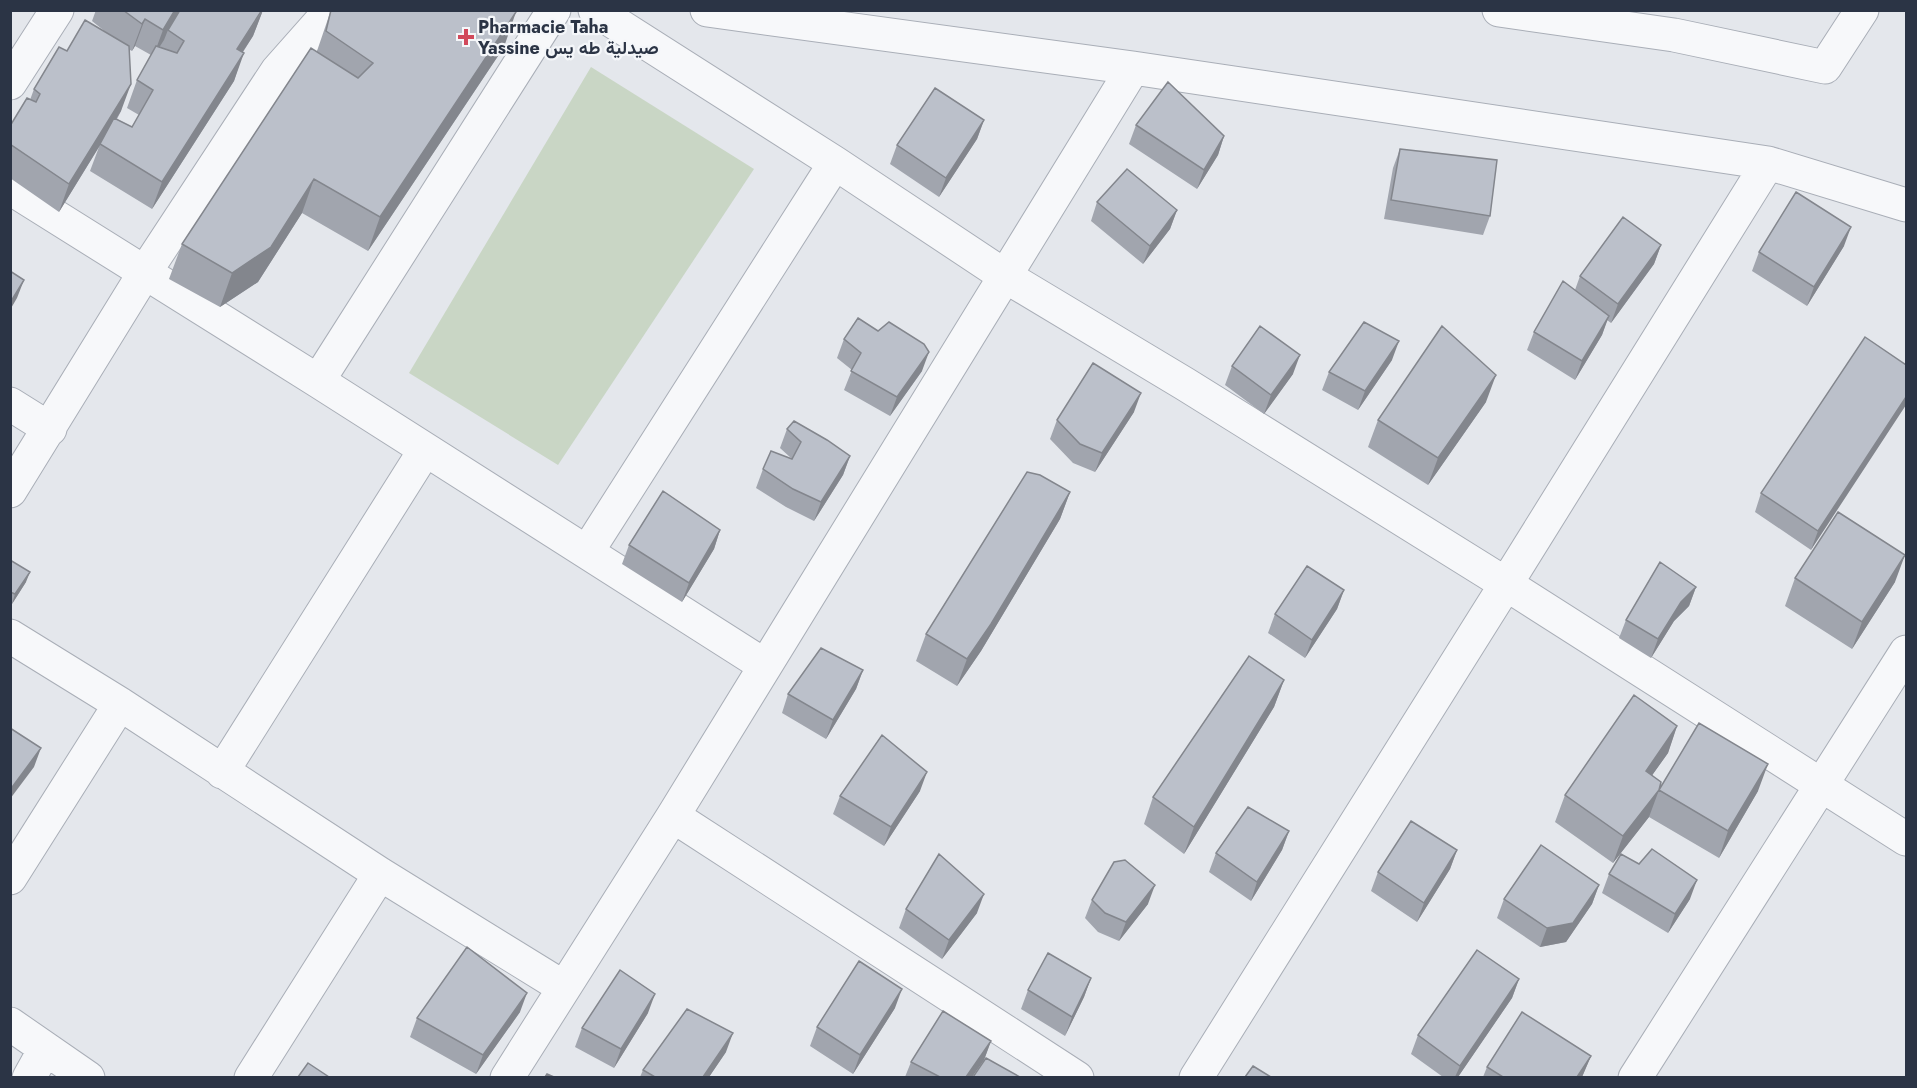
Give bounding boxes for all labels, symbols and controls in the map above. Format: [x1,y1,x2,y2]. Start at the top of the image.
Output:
place label: Pharmacie Taha Yassine صيدلية طه يس [477,14,659,61]
marker: Pharmacie Taha Yassine صيدلية طه يس [459,30,473,44]

